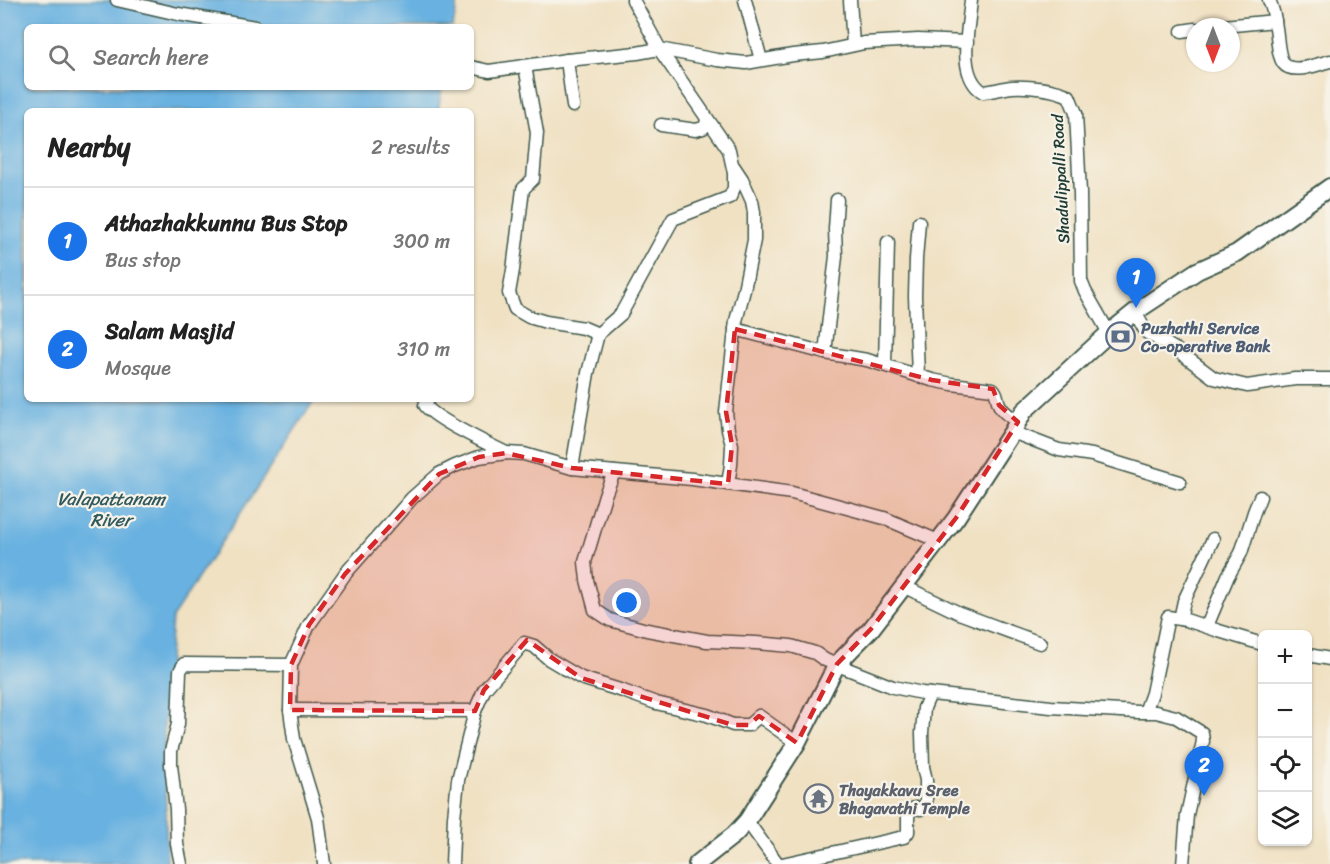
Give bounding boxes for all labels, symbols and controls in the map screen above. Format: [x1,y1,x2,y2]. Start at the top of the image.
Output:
north arrow [1186,18,1240,72]
search box [24,24,474,90]
text: Search here [93,38,209,77]
icon: search [45,41,78,74]
street label: Shadulippalli Road [1043,112,1078,244]
text: Nearby [48,124,130,170]
text: 2 results [371,130,450,165]
text: Athazhakkunnu Bus Stop [105,204,347,243]
text: 1 [63,224,72,259]
text: 300 m [393,224,450,259]
text: Bus stop [105,243,181,278]
pin: 1 [1116,258,1156,308]
text: Salam Masjid [105,312,233,351]
place label: Puzhathi Service Co-operative Bank [1140,314,1271,361]
bank icon: Puzhathi Service Co-operative Bank [1104,321,1136,353]
text: 2 [62,332,73,367]
text: 310 m [397,332,450,367]
text: Mosque [105,351,171,386]
water label: Valapattanam River [57,483,167,536]
your location [612,588,641,617]
map controls [1258,630,1312,846]
button: + [1258,630,1312,684]
button: − [1258,684,1312,738]
button: locate [1258,738,1312,792]
pin: 2 [1184,746,1224,796]
place label: Thayakkavu Sree Bhagavathi Temple [839,776,970,823]
temple icon: Thayakkavu Sree Bhagavathi Temple [802,783,834,815]
button: layers [1258,792,1312,846]

